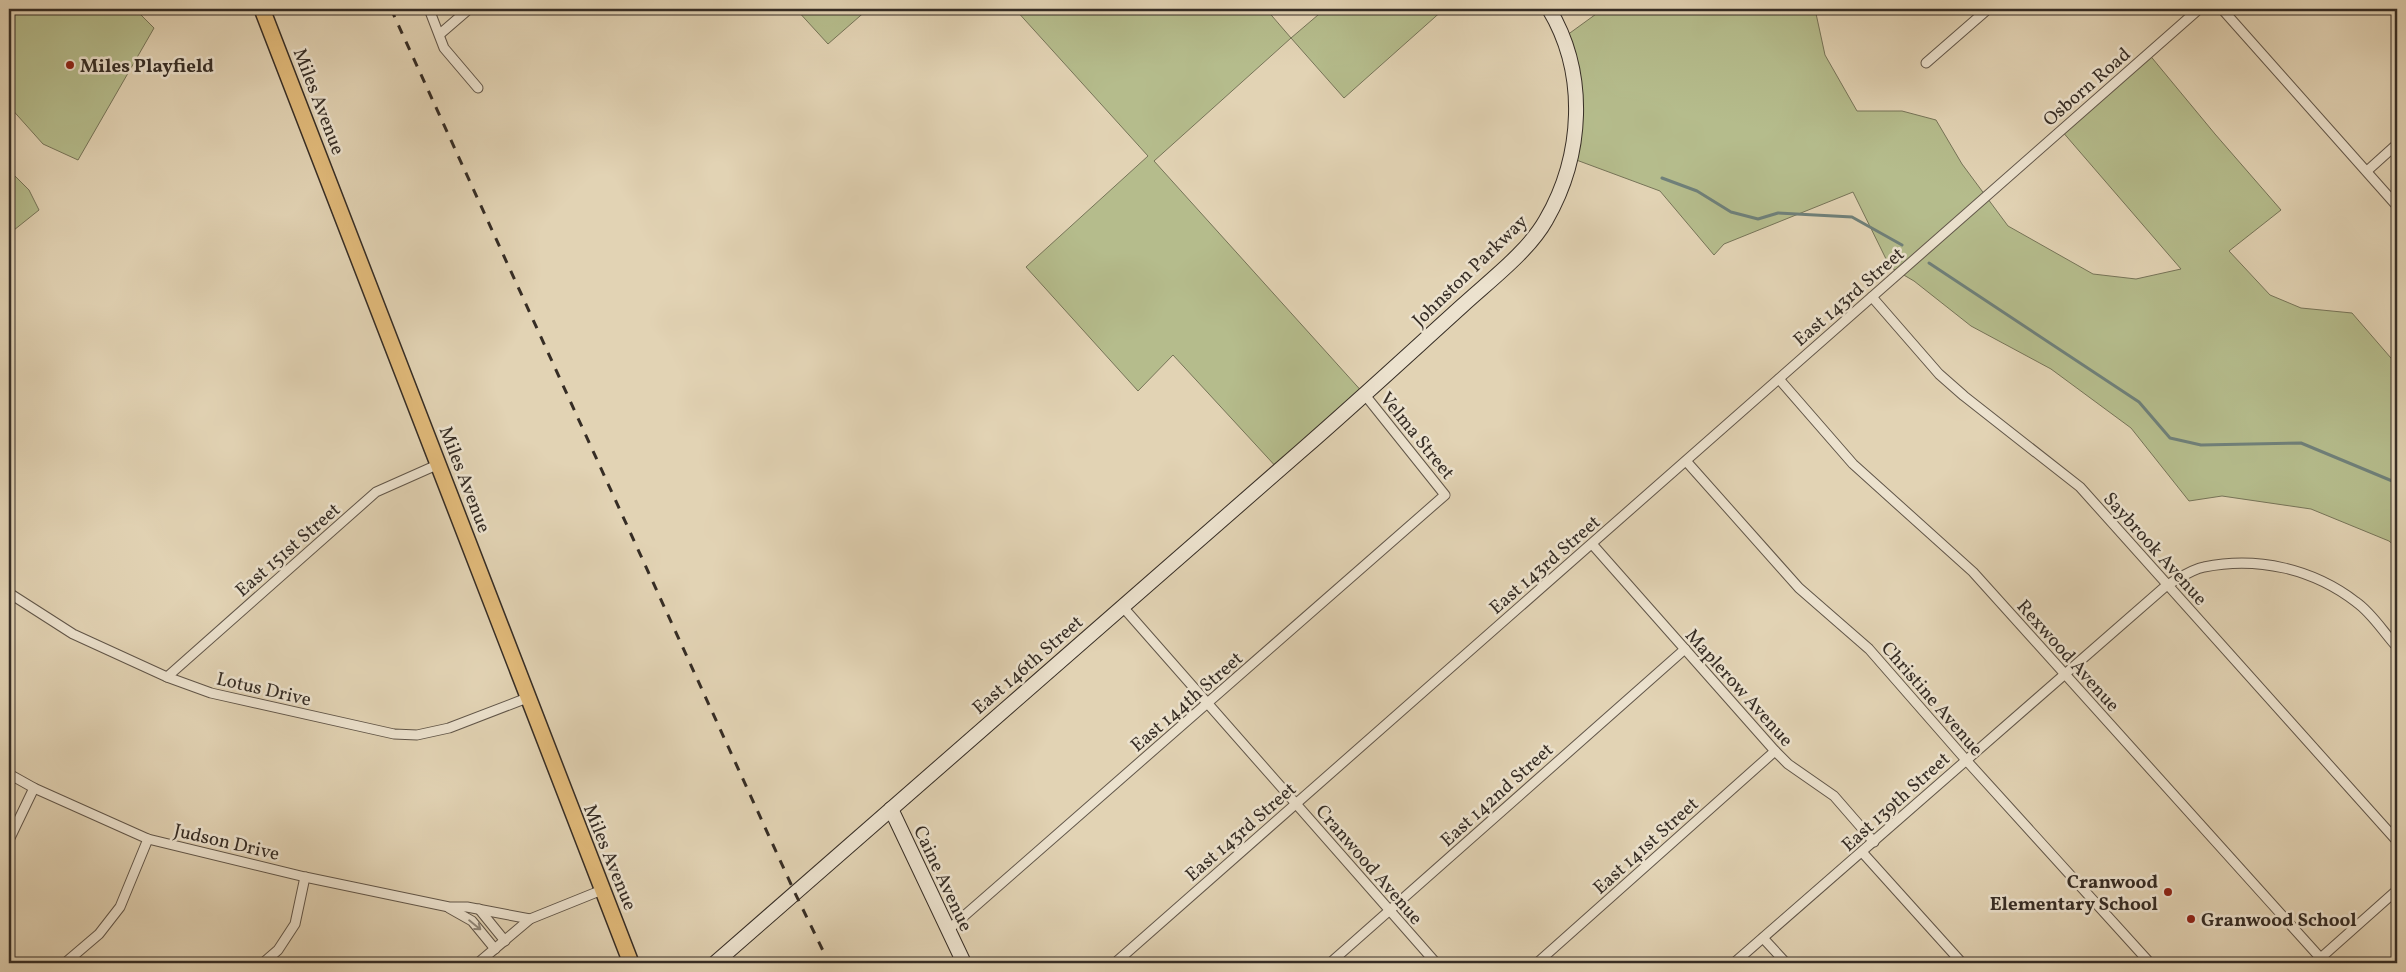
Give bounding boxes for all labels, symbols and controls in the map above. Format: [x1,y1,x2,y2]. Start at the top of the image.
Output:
street label: Osborn Road [2038,42,2137,133]
street label: Miles Avenue [286,45,350,159]
place label: Miles Playfield [80,54,214,80]
marker: Miles Playfield [64,59,76,71]
street label: Johnston Parkway [1407,209,1534,333]
street label: East 143rd Street [1788,242,1911,353]
street label: Velma Street [1373,387,1460,486]
street label: Miles Avenue [432,423,496,537]
street label: Saybrook Avenue [2097,487,2212,612]
street label: East 151st Street [230,497,347,604]
street label: East 143rd Street [1484,510,1607,621]
street label: Rexwood Avenue [2010,595,2125,718]
street label: East 146th Street [967,610,1090,721]
street label: Maplerow Avenue [1679,624,1799,753]
street label: Christine Avenue [1874,636,1989,762]
street label: East 144th Street [1126,646,1249,759]
street label: Lotus Drive [214,666,313,713]
street label: East 142nd Street [1435,737,1560,853]
street label: East 139th Street [1836,747,1956,858]
street label: East 143rd Street [1180,777,1303,888]
street label: East 141st Street [1588,792,1705,901]
street label: Cranwood Avenue [1309,799,1428,931]
street label: Miles Avenue [576,801,642,915]
street label: Judson Drive [171,818,282,868]
street label: Caine Avenue [906,822,978,936]
place label: Cranwood Elementary School [1990,870,2158,918]
marker: Cranwood Elementary School [2162,886,2174,898]
place label: Granwood School [2201,908,2357,934]
marker: Granwood School [2185,913,2197,925]
one-way arrow [468,919,481,930]

